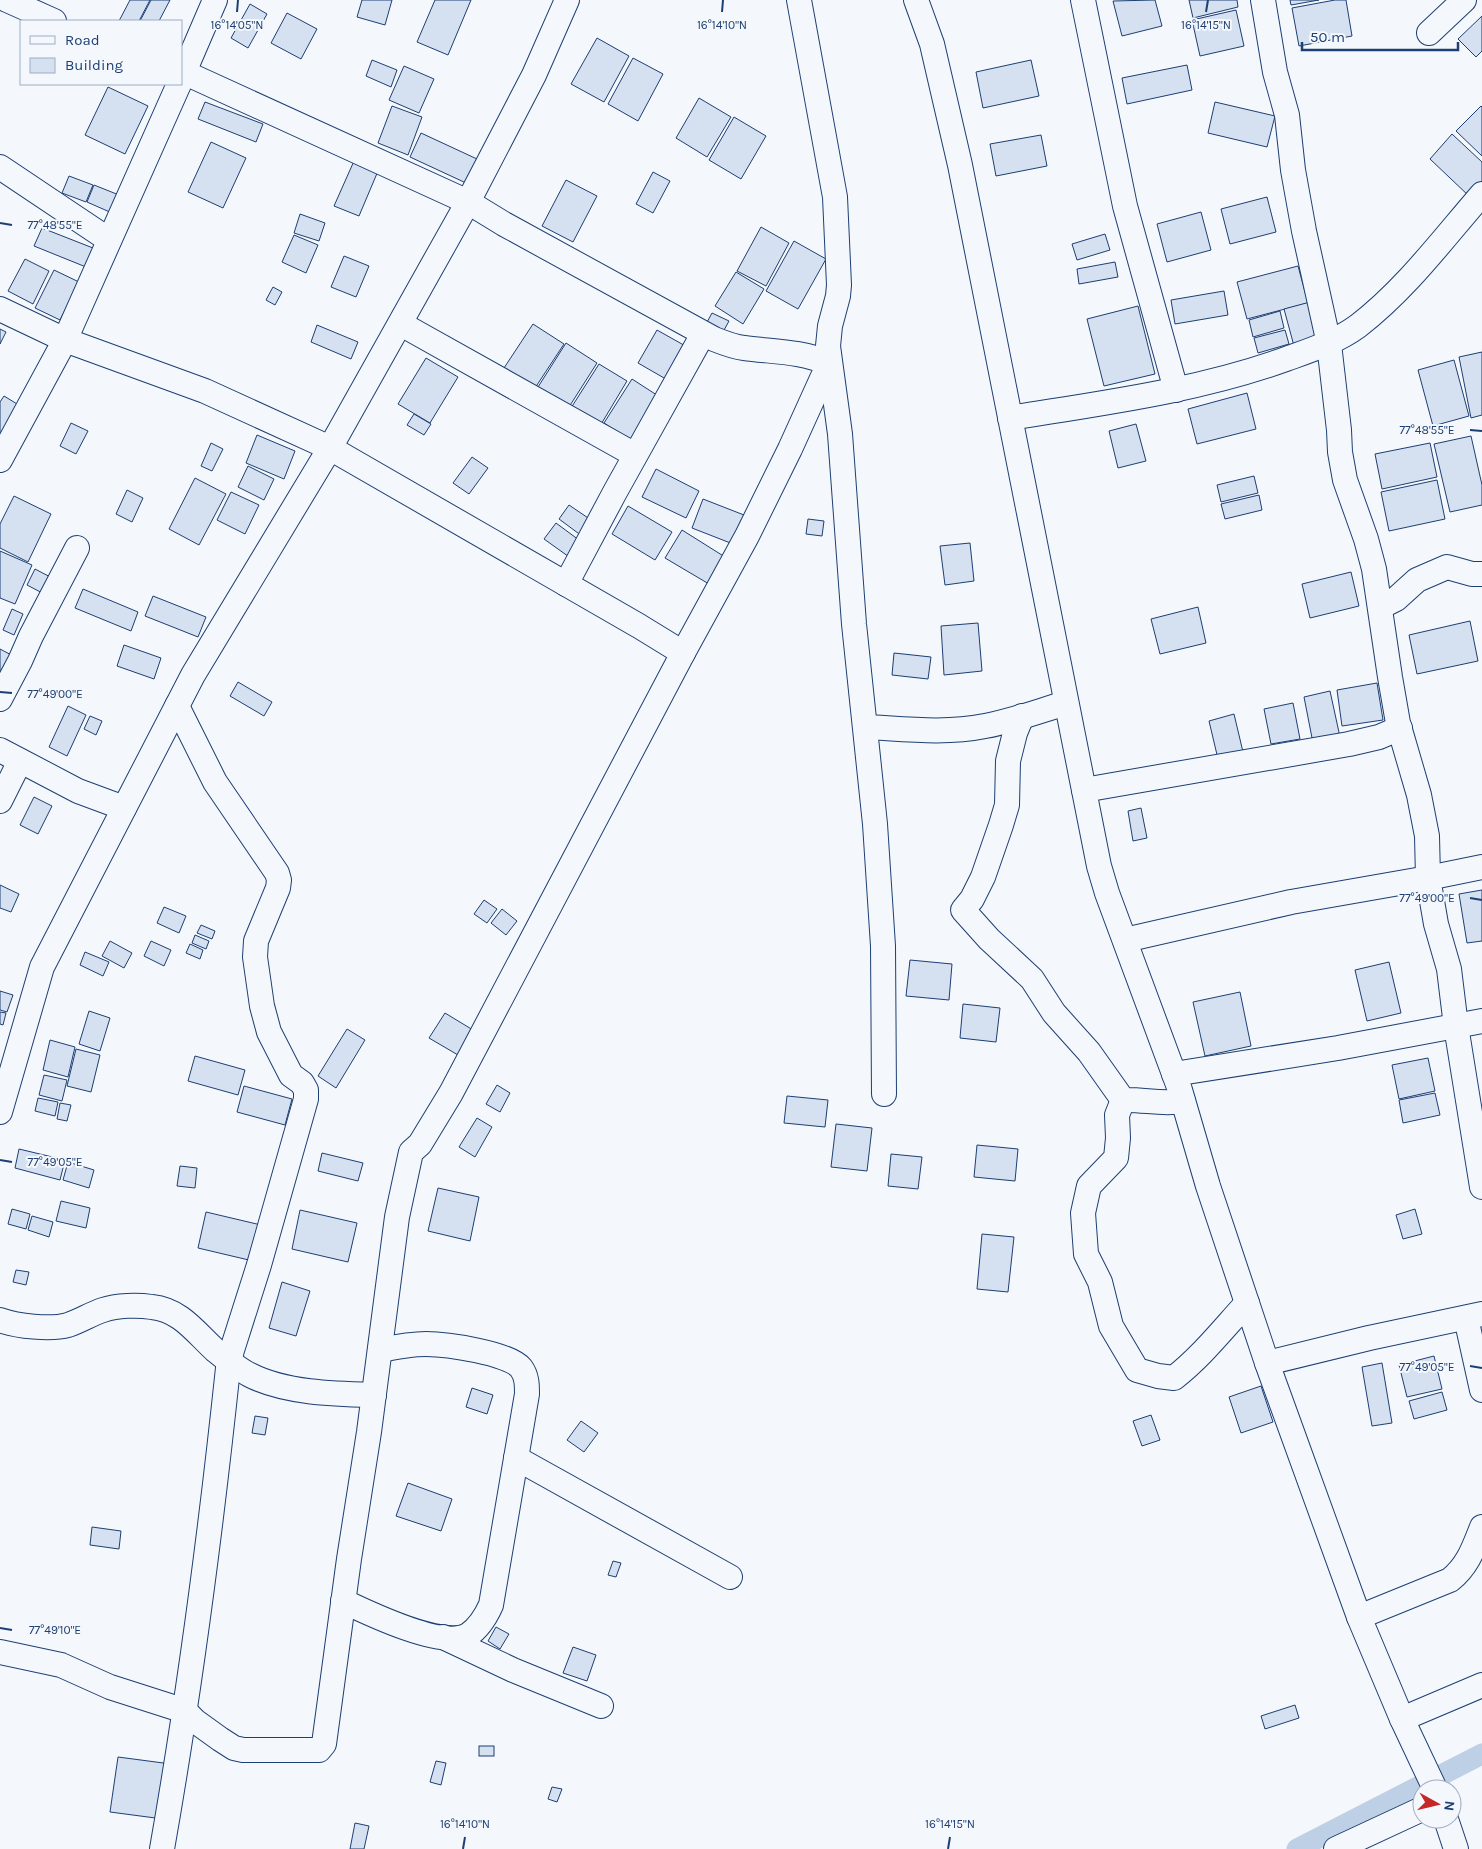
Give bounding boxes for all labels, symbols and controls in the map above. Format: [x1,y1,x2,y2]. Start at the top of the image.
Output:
text: 16°14'05"N [211,18,263,32]
text: 16°14'10"N [697,18,747,32]
text: 16°14'15"N [1181,18,1231,32]
legend [20,20,182,85]
scale bar [1302,20,1458,52]
text: 50 m [1310,28,1345,46]
text: Road [65,31,100,49]
text: Building [65,56,123,74]
text: 77°48'55"E [27,218,83,232]
text: 77°48'55"E [1399,423,1455,437]
text: 77°49'00"E [27,687,83,701]
text: 77°49'00"E [1399,891,1455,905]
text: 77°49'05"E [28,1155,82,1169]
text: 77°49'05"E [1400,1360,1454,1374]
text: 77°49'10"E [29,1623,81,1637]
north arrow [1412,1779,1462,1829]
text: N [1440,1800,1458,1812]
text: 16°14'10"N [440,1817,490,1831]
text: 16°14'15"N [925,1817,975,1831]

